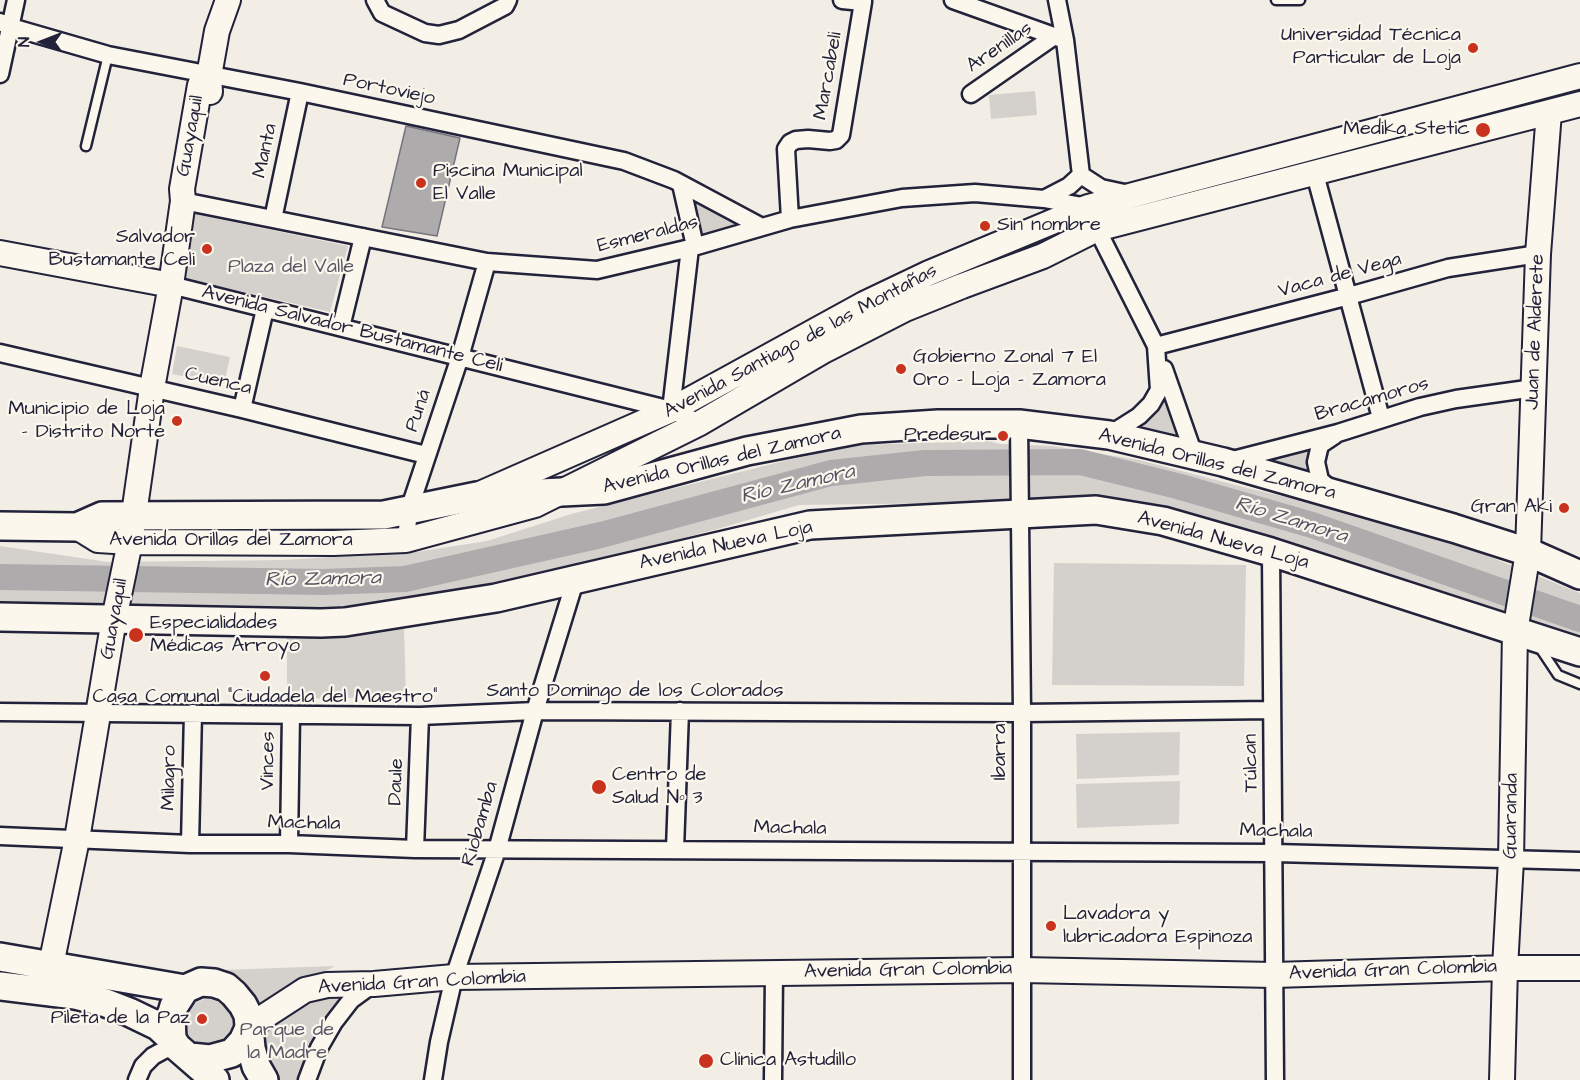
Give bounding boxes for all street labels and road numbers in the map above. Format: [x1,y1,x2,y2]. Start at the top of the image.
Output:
street label: Arenillas [963,17,1037,79]
street label: Marcabeli [809,30,849,122]
street label: Portoviejo [341,69,437,111]
street label: Guayaquil [172,94,210,178]
street label: Manta [249,122,283,180]
street label: Esmeraldas [595,211,701,259]
street label: Vaca de Vega [1276,248,1404,304]
street label: Juan de Alderete [1521,254,1551,410]
street label: Avenida Santiago de las Montañas [660,260,942,424]
street label: Avenida Salvador Bustamante Celi [199,281,505,379]
street label: Cuenca [182,363,254,401]
street label: Bracamoros [1312,372,1432,428]
street label: Puná [401,387,437,435]
street label: Avenida Orillas del Zamora [601,422,843,500]
street label: Avenida Orillas del Zamora [1096,424,1338,506]
street label: Avenida Nueva Loja [1135,507,1311,575]
street label: Avenida Nueva Loja [637,516,815,576]
street label: Avenida Orillas del Zamora [109,529,353,553]
street label: Guayaquil [96,577,134,661]
street label: Santo Domingo de los Colorados [487,680,783,704]
street label: Ibarra [989,724,1013,780]
street label: Vinces [256,731,282,791]
street label: Túlcan [1239,733,1265,793]
street label: Milagro [157,745,183,811]
street label: Daule [384,758,410,806]
street label: Guaranda [1499,773,1525,859]
street label: Riobamba [457,779,505,869]
street label: Machala [267,811,341,837]
street label: Machala [753,816,827,842]
street label: Machala [1239,819,1313,845]
street label: Avenida Gran Colombia [1288,955,1498,987]
street label: Avenida Gran Colombia [804,957,1012,985]
street label: Avenida Gran Colombia [317,966,527,1000]

